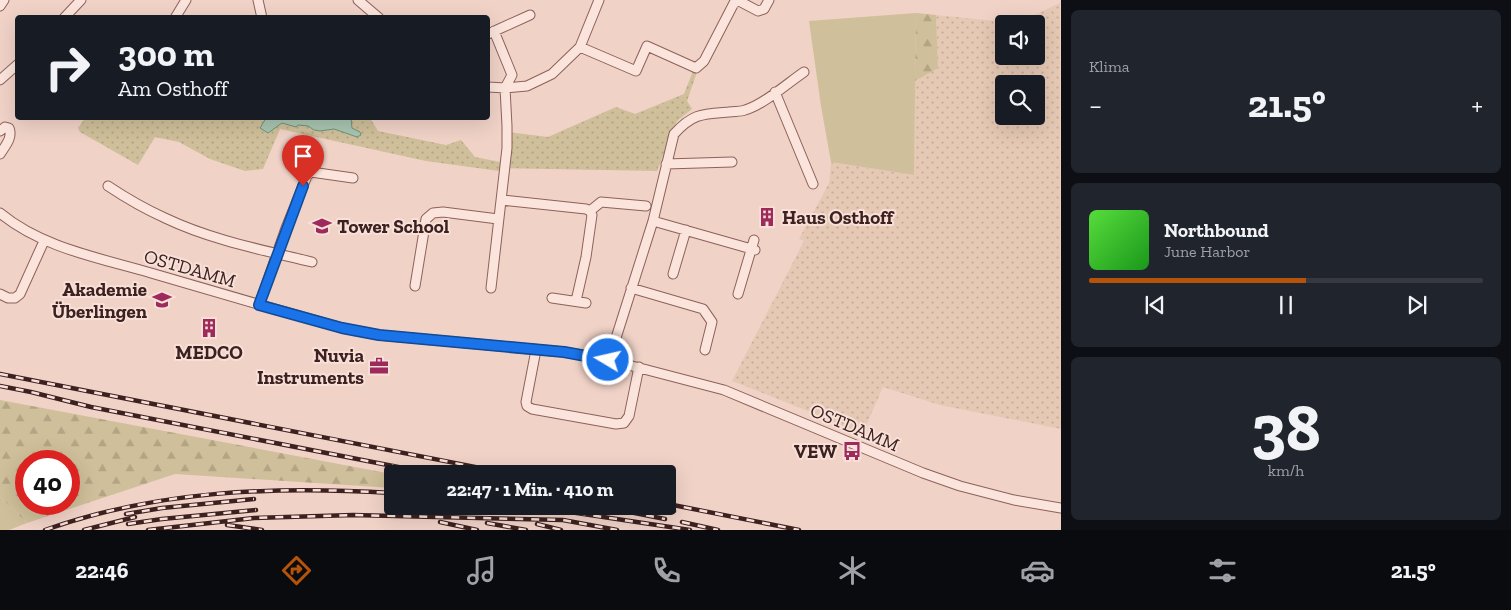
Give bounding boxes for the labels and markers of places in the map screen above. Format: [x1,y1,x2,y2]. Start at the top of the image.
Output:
pin [282,135,324,186]
building icon: Haus Osthoff [756,206,778,228]
place label: Haus Osthoff [782,206,896,229]
school or university icon: Tower School [311,215,333,237]
place label: Tower School [337,215,450,238]
place label: Akademie Überlingen [52,278,148,323]
school or university icon: Akademie Überlingen [151,289,173,311]
building icon: MEDCO [198,317,220,339]
place label: MEDCO [175,341,243,364]
place label: Nuvia Instruments [257,344,364,389]
office icon: Nuvia Instruments [368,355,390,377]
place label: VEW [794,440,837,463]
bus stop icon: VEW [841,440,863,462]

